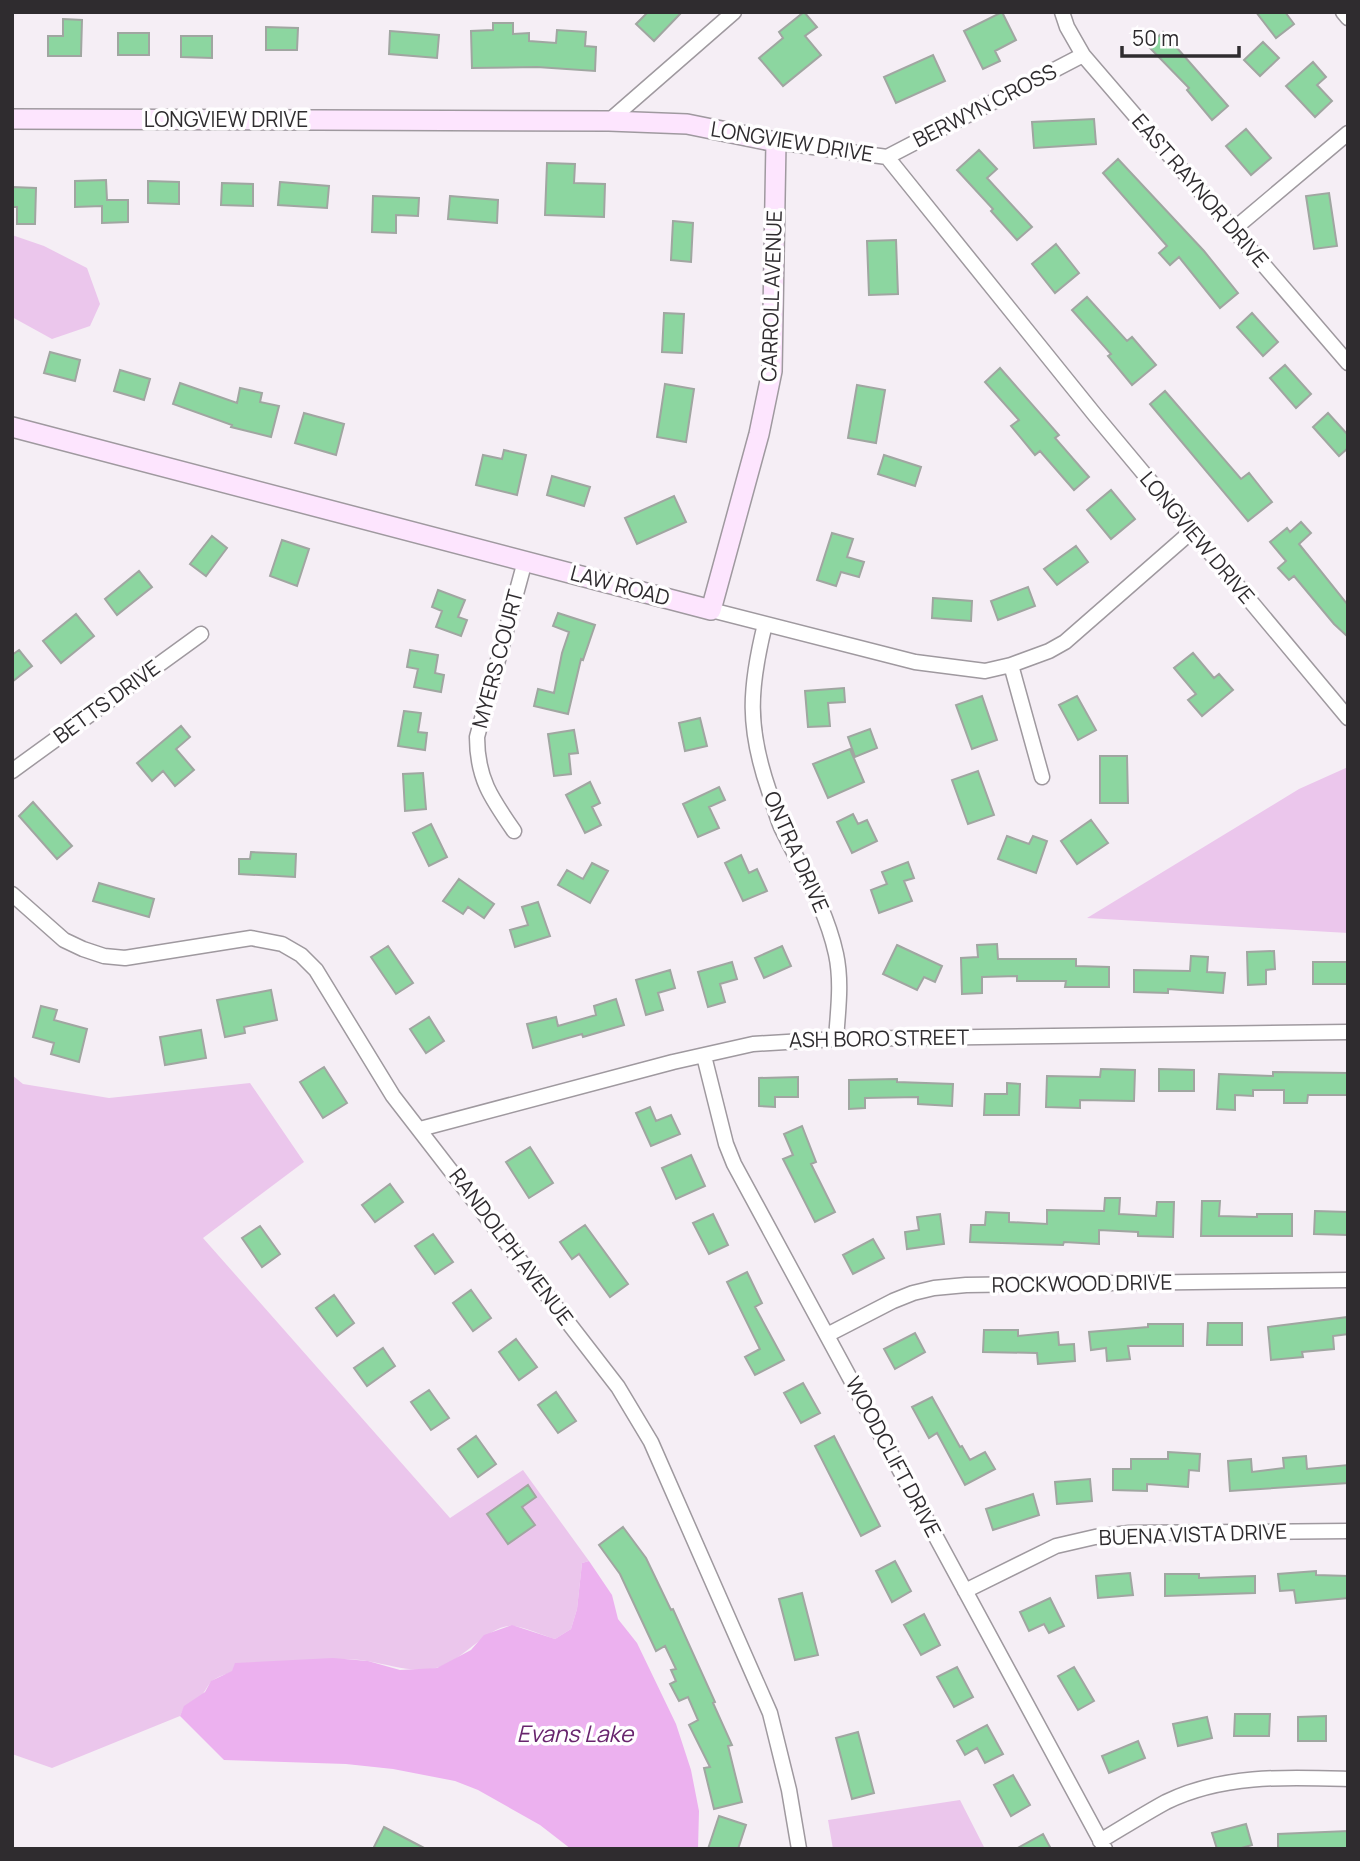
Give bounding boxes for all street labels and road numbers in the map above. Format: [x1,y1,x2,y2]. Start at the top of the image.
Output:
street label: BERWYN CROSS [908,57,1061,153]
street label: LONGVIEW DRIVE [144,105,308,133]
street label: EAST RAYNOR DRIVE [1126,108,1275,273]
street label: LONGVIEW DRIVE [709,114,875,168]
street label: CARROLL AVENUE [754,210,788,382]
street label: LONGVIEW DRIVE [1134,465,1261,609]
street label: LAW ROAD [567,558,673,612]
street label: MYERS COURT [465,586,529,731]
street label: BETTS DRIVE [48,653,165,749]
street label: ONTRA DRIVE [758,787,836,917]
street label: ASH BORO STREET [789,1022,970,1054]
street label: RANDOLPH AVENUE [444,1162,580,1331]
street label: ROCKWOOD DRIVE [991,1267,1173,1299]
street label: WOODCLIFT DRIVE [840,1371,948,1542]
street label: BUENA VISTA DRIVE [1098,1517,1288,1551]

